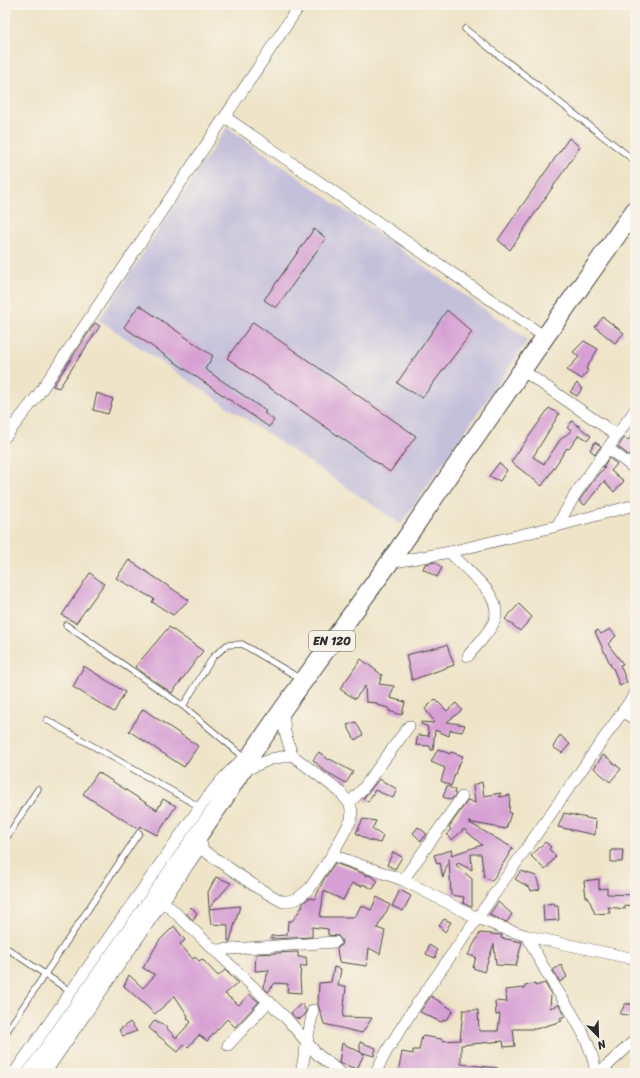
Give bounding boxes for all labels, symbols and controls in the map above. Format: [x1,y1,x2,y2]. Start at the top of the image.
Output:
road number: EN 120 [309,631,355,651]
north arrow [578,1016,618,1056]
text: N [594,1034,610,1055]

